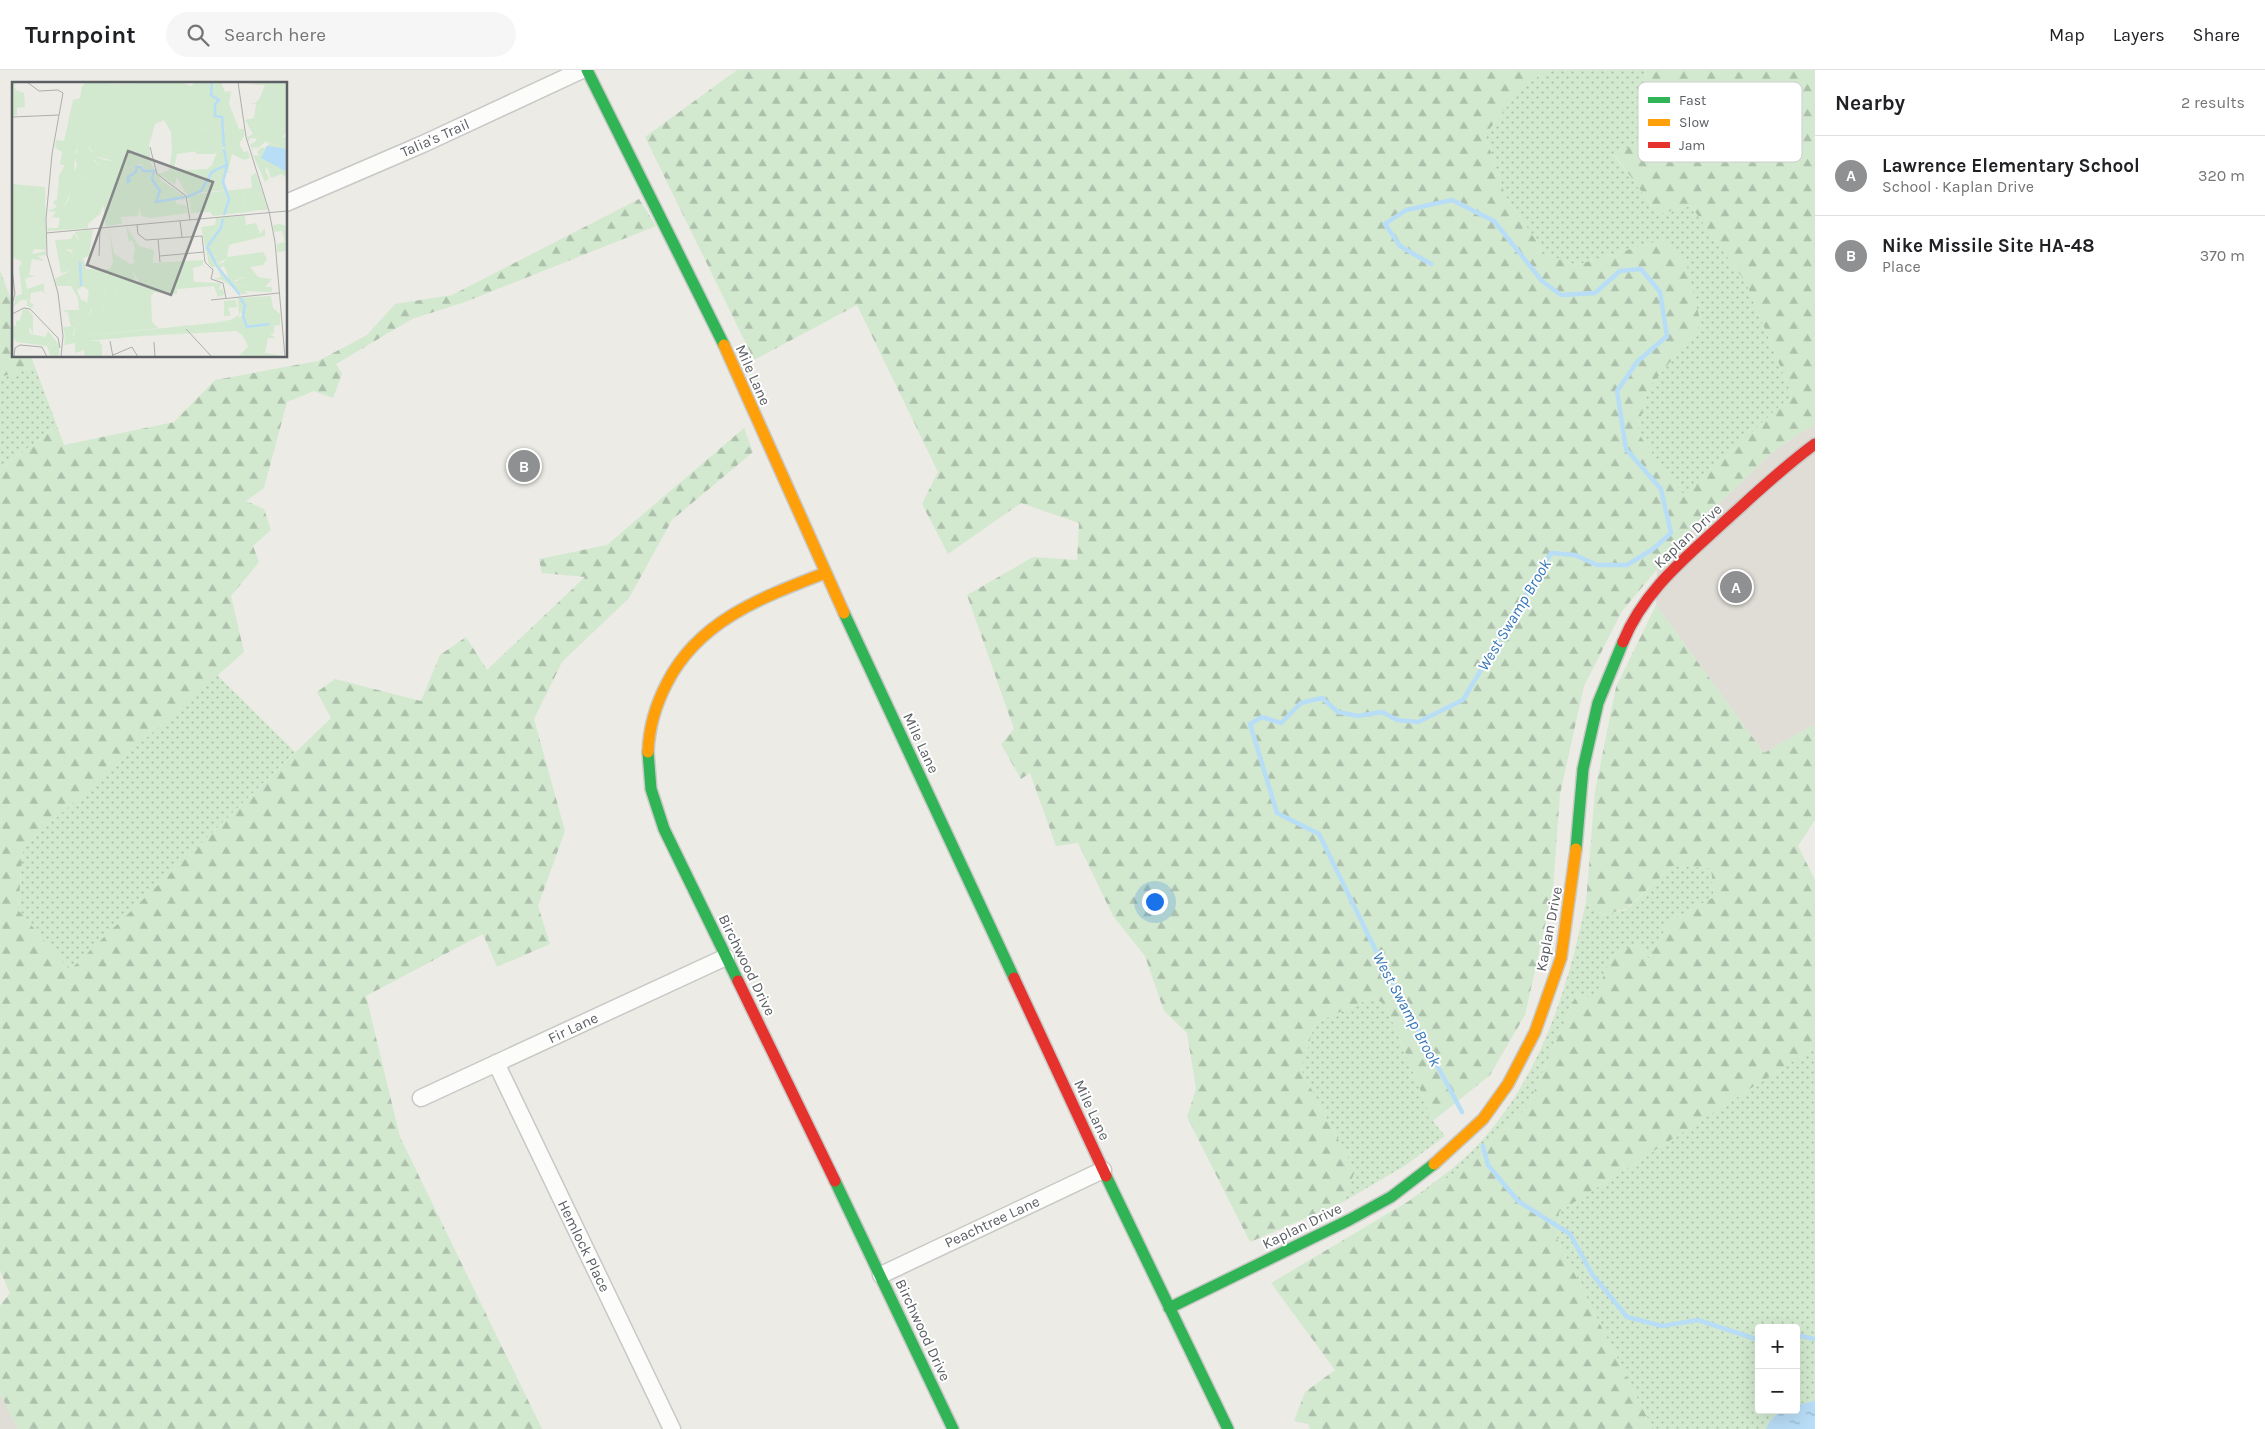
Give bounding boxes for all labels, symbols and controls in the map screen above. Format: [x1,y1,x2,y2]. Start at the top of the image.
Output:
search box [166,12,516,57]
text: Turnpoint [25,21,136,49]
icon: search [184,21,212,49]
text: Search here [224,24,326,46]
text: Map [2049,24,2085,46]
text: Layers [2113,24,2165,46]
text: Share [2193,24,2240,46]
inset map [12,82,288,358]
legend [1638,82,1802,162]
text: Nearby [1835,91,1905,115]
text: Fast [1679,92,1706,109]
text: 2 results [2181,93,2245,112]
text: Slow [1679,114,1709,131]
street label: Talia's Trail [398,115,472,161]
text: Jam [1679,137,1705,154]
text: Lawrence Elementary School [1882,155,2140,177]
text: A [1846,166,1856,185]
text: 320 m [2198,166,2245,185]
text: School · Kaplan Drive [1882,177,2034,196]
text: Nike Missile Site HA-48 [1882,235,2094,257]
text: B [1846,246,1856,265]
text: 370 m [2200,246,2245,265]
text: Place [1882,257,1921,276]
street label: Mile Lane [732,342,774,408]
pin: B [508,447,540,485]
street label: Kaplan Drive [1650,500,1726,572]
water label: West Swamp Brook [1473,555,1555,674]
pin: A [1720,568,1752,606]
street label: Mile Lane [899,710,943,776]
street label: Kaplan Drive [1532,885,1566,973]
your location [1142,889,1168,915]
street label: Birchwood Drive [715,911,779,1019]
water label: West Swamp Brook [1369,948,1446,1070]
street label: Fir Lane [545,1009,601,1047]
street label: Mile Lane [1070,1077,1114,1143]
street label: Peachtree Lane [941,1192,1043,1252]
street label: Hemlock Place [554,1197,614,1295]
street label: Kaplan Drive [1259,1199,1345,1253]
street label: Birchwood Drive [891,1276,955,1384]
map controls [1755,1324,1800,1414]
button: + [1755,1324,1800,1369]
button: − [1755,1369,1800,1414]

